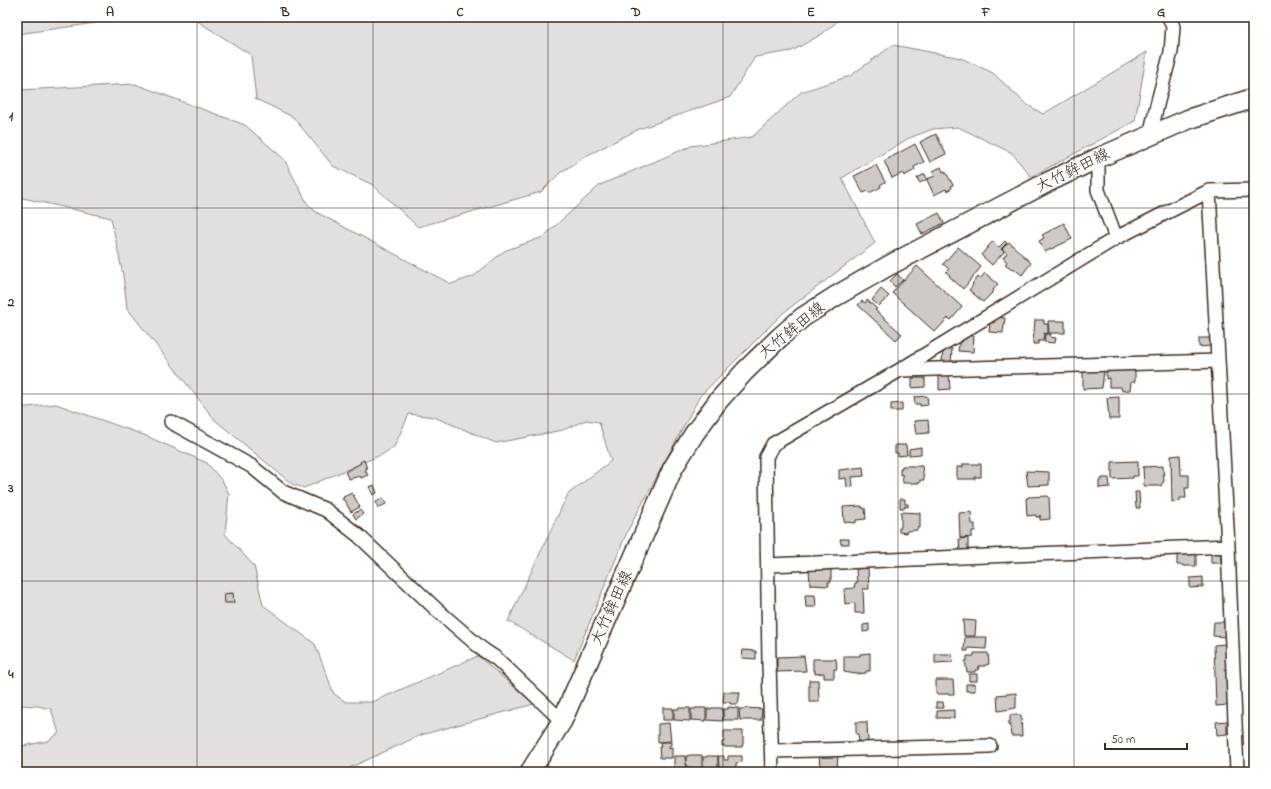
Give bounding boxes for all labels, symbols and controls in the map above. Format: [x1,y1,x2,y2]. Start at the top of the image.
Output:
text: A [106,3,114,22]
text: B [280,3,290,22]
text: C [456,3,464,22]
text: D [630,3,641,22]
text: E [807,3,815,22]
text: F [981,3,991,22]
text: G [1157,3,1165,22]
text: 1 [9,107,14,126]
street label: 大竹鉾田線 [1032,143,1114,199]
text: 2 [7,293,15,312]
street label: 大竹鉾田線 [753,296,831,366]
text: 3 [7,479,14,498]
street label: 大竹鉾田線 [585,567,639,649]
text: 4 [7,665,14,684]
scale bar [1105,725,1187,751]
text: 50 m [1111,731,1135,749]

